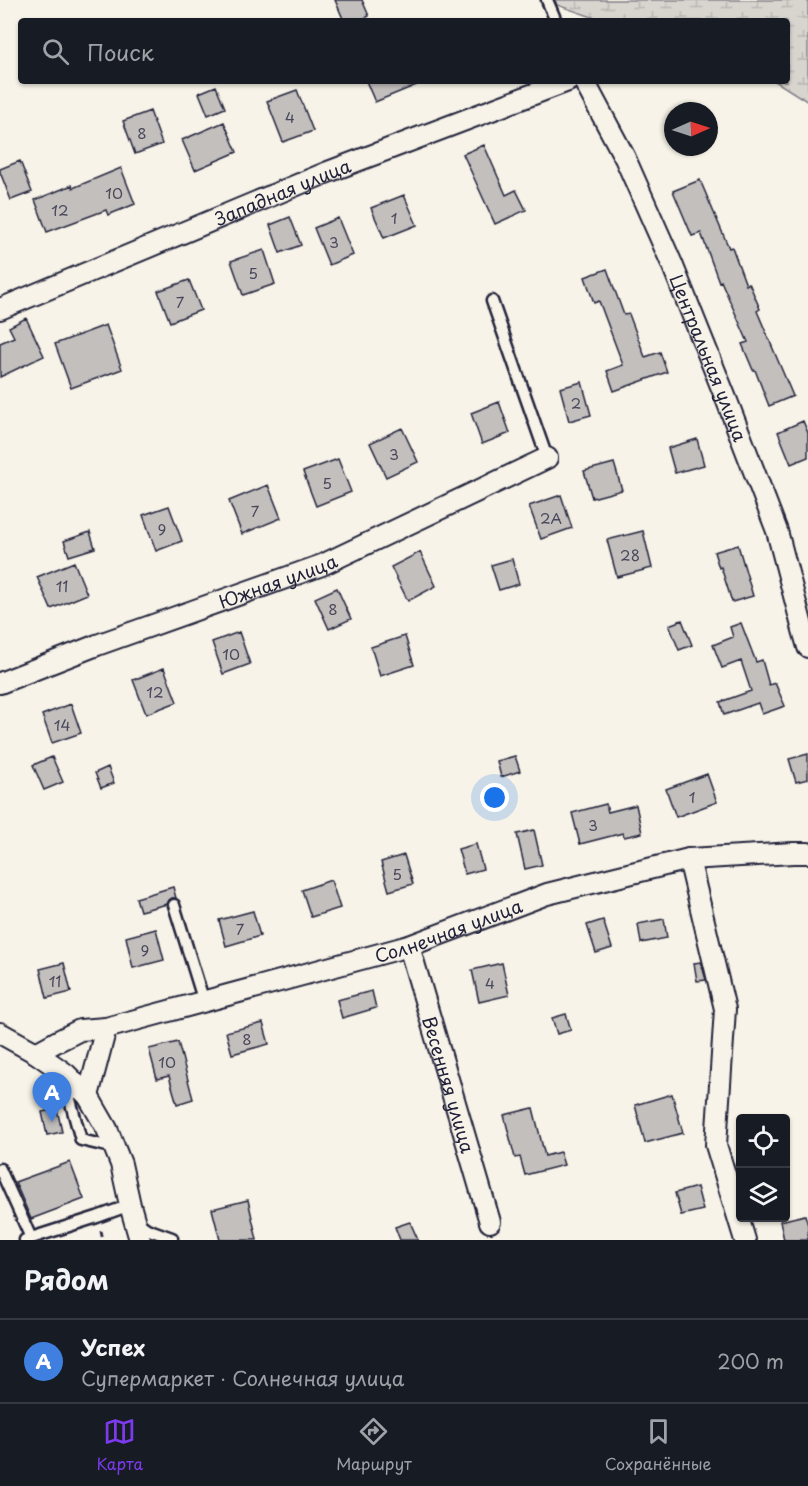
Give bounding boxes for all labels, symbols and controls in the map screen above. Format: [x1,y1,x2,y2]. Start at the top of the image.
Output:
search box [18,18,790,84]
icon: search [39,35,72,68]
text: Поиск [87,35,154,68]
north arrow [664,102,718,156]
house number: 4 [285,105,295,128]
house number: 8 [137,121,147,144]
street label: Западная улица [210,151,355,231]
house number: 10 [105,181,123,204]
house number: 12 [51,198,69,221]
house number: 1 [391,206,397,229]
house number: 3 [329,230,339,253]
house number: 5 [248,261,258,284]
street label: Центральная улица [664,270,755,446]
house number: 7 [176,290,185,313]
house number: 2 [571,391,581,414]
house number: 3 [389,442,399,465]
house number: 5 [322,471,332,494]
house number: 7 [251,499,260,522]
house number: 2А [540,506,562,529]
house number: 9 [158,517,166,540]
house number: 28 [620,543,640,566]
street label: Южная улица [215,546,342,614]
house number: 11 [56,574,68,597]
house number: 8 [328,597,338,620]
house number: 10 [222,642,240,665]
house number: 12 [146,680,164,703]
house number: 14 [54,713,70,736]
your location [480,783,509,812]
house number: 1 [689,785,695,808]
house number: 3 [588,813,598,836]
house number: 5 [392,862,402,885]
street label: Солнечная улица [371,891,526,968]
house number: 7 [236,917,245,940]
house number: 9 [141,938,149,961]
house number: 11 [49,969,61,992]
house number: 4 [485,971,495,994]
street label: Весенняя улица [417,1012,483,1156]
house number: 8 [242,1027,252,1050]
house number: 10 [158,1050,176,1073]
pin: A [32,1072,72,1122]
map controls [736,1114,790,1222]
button: locate [736,1114,790,1168]
button: layers [736,1168,790,1222]
text: Рядом [24,1260,109,1299]
text: Успех [81,1330,145,1363]
text: A [36,1346,51,1376]
text: 200 m [717,1346,784,1376]
text: Супермаркет · Солнечная улица [81,1363,404,1393]
tab: Карта [96,1415,143,1475]
tab: Маршрут [336,1415,412,1475]
tab: Сохранённые [605,1415,712,1475]

